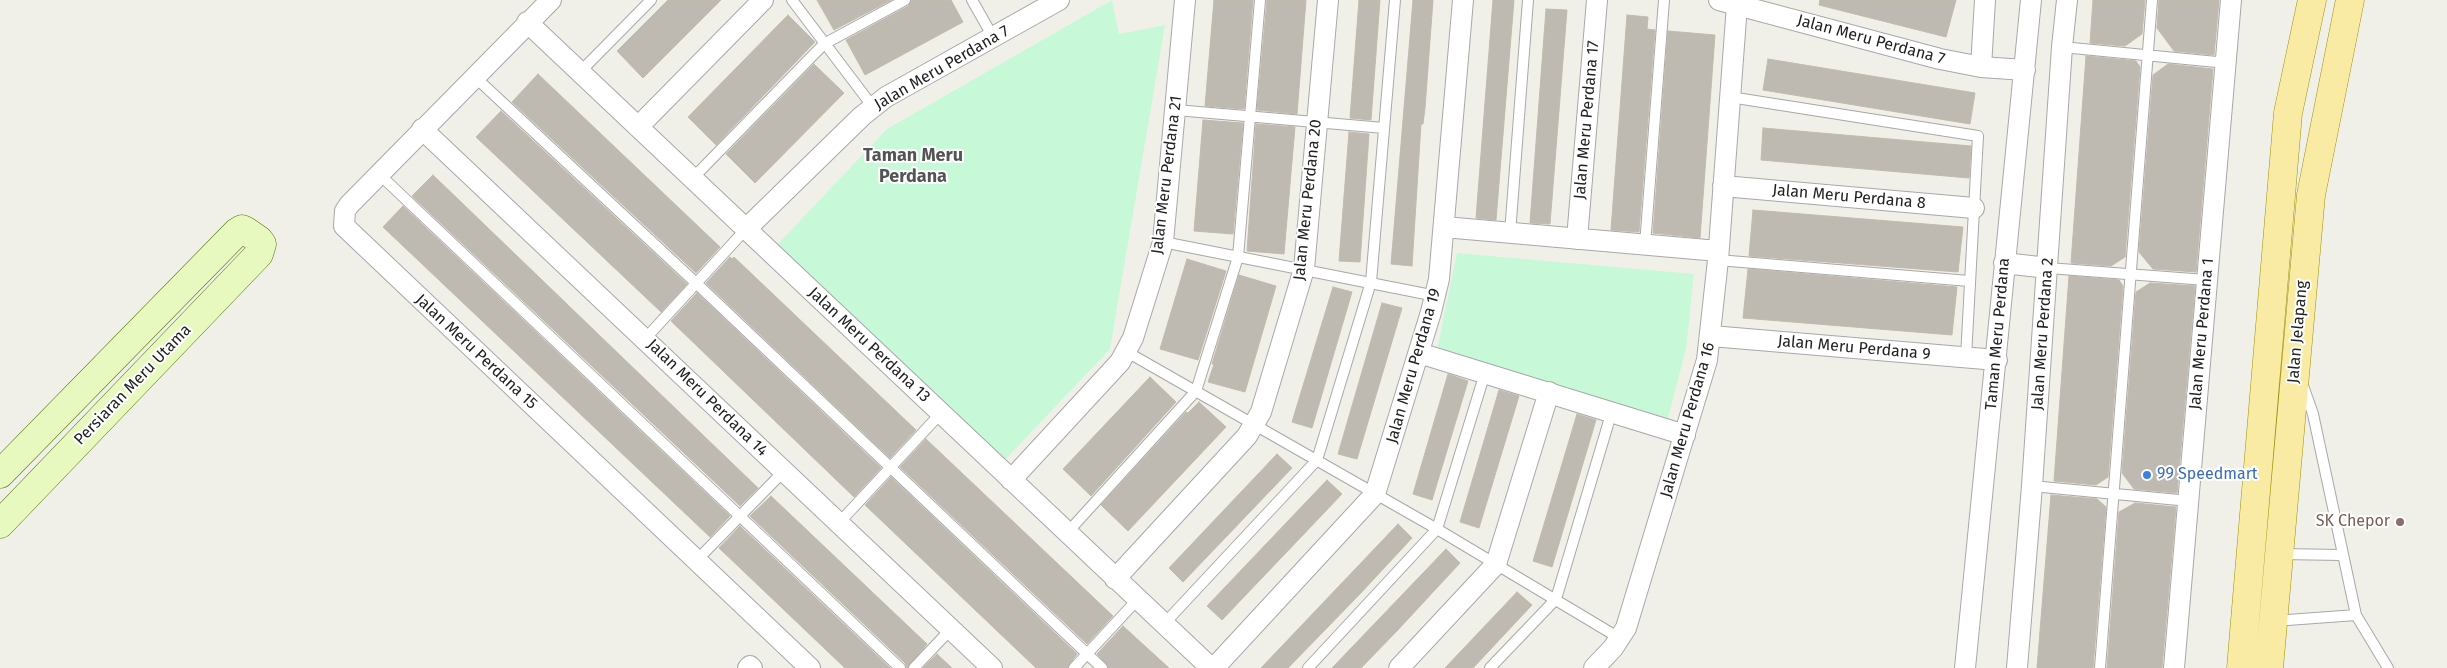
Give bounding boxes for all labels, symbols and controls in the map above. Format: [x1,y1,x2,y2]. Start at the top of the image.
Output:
street label: Jalan Meru Perdana 7 [1795,11,1947,69]
street label: Jalan Meru Perdana 7 [871,22,1013,114]
street label: Jalan Meru Perdana 17 [1571,40,1603,200]
street label: Jalan Meru Perdana 21 [1148,95,1186,255]
street label: Jalan Meru Perdana 20 [1290,118,1326,282]
district label: Taman Meru Perdana [863,145,963,188]
street label: Jalan Meru Perdana 8 [1772,181,1926,213]
street label: Taman Meru Perdana [1982,257,2014,411]
street label: Jalan Meru Perdana 2 [2028,257,2058,411]
street label: Jalan Meru Perdana 1 [2186,257,2218,411]
street label: Jalan Jelapang [2284,280,2312,384]
street label: Jalan Meru Perdana 13 [804,283,934,407]
street label: Jalan Meru Perdana 19 [1383,286,1445,446]
street label: Jalan Meru Perdana 15 [411,290,541,414]
street label: Persiaran Meru Utama [70,321,196,449]
street label: Jalan Meru Perdana 9 [1777,332,1931,364]
street label: Jalan Meru Perdana 14 [643,335,771,461]
street label: Jalan Meru Perdana 16 [1657,340,1719,500]
place label: 99 Speedmart [2157,465,2258,485]
marker: 99 Speedmart [2141,469,2153,481]
place label: SK Chepor [2316,512,2390,532]
marker: SK Chepor [2394,516,2406,528]

